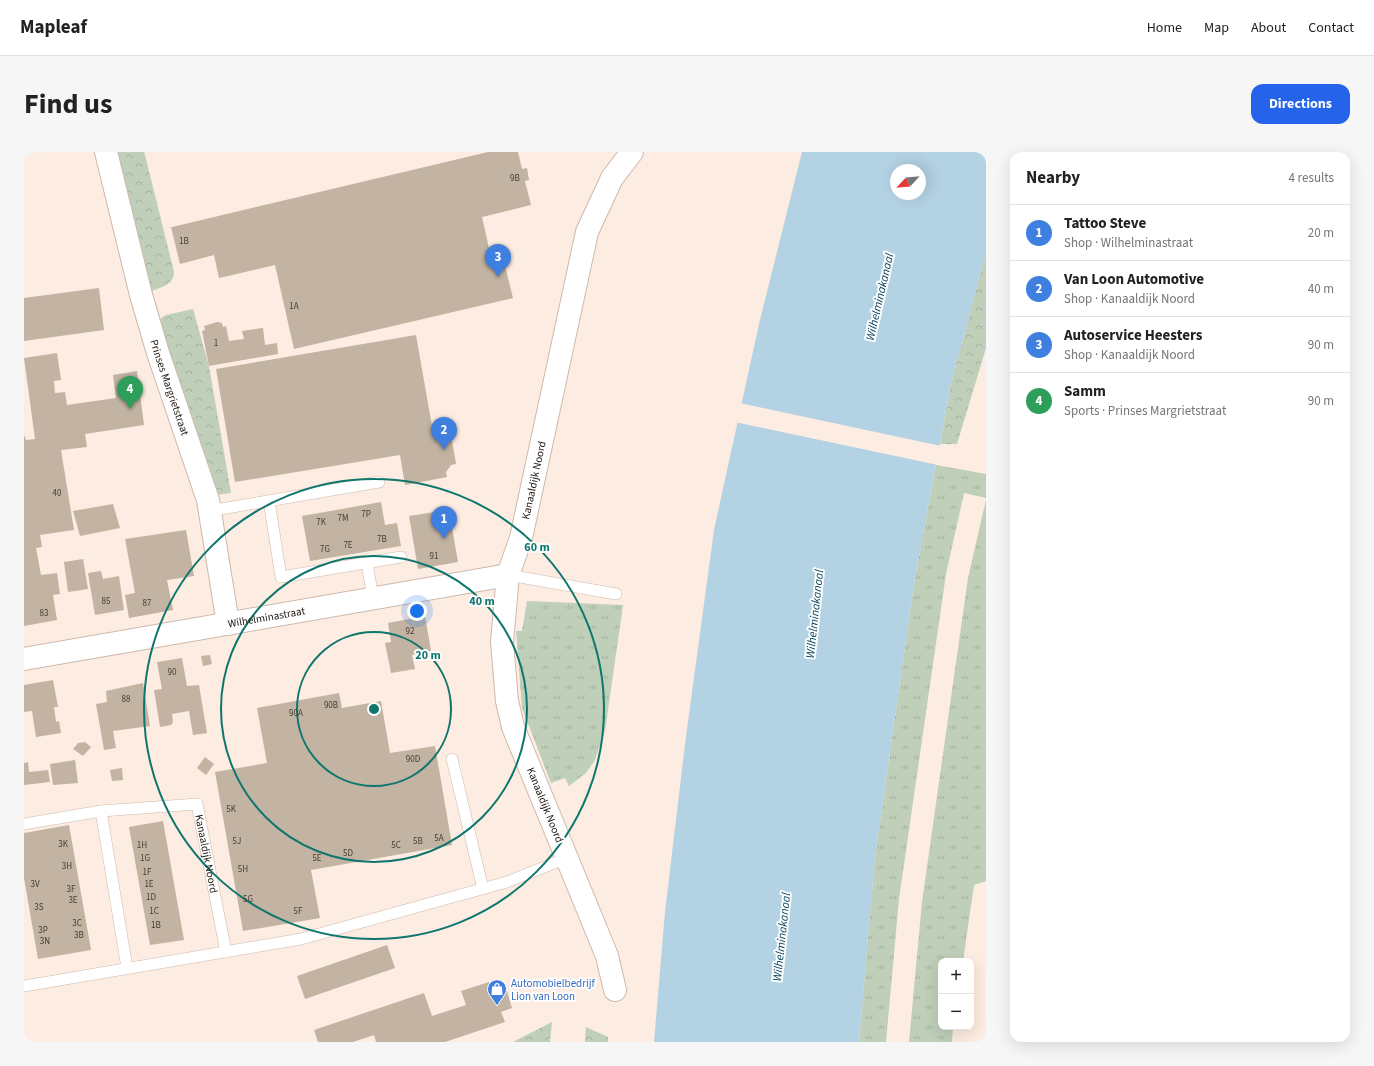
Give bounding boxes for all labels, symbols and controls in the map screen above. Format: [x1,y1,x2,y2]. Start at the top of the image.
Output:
text: Mapleaf [20,14,87,41]
text: Home [1147,18,1182,38]
text: Map [1204,18,1229,38]
text: About [1251,18,1286,38]
text: Contact [1308,18,1354,38]
text: Find us [24,84,112,124]
button: Directions [1251,84,1350,124]
north arrow [890,164,926,200]
text: Nearby [1026,166,1080,190]
text: 4 results [1289,169,1334,187]
house number: 9B [510,172,520,185]
text: Tattoo Steve [1064,213,1146,234]
text: 1 [1036,224,1042,242]
text: 20 m [1308,224,1334,242]
text: Shop · Wilhelminastraat [1064,234,1193,252]
house number: 1B [179,235,189,248]
pin: 3 [485,244,511,277]
water label: Wilhelminakanaal [862,252,898,342]
text: Van Loon Automotive [1064,269,1204,290]
text: 2 [1036,280,1042,298]
text: 40 m [1308,280,1334,298]
text: Shop · Kanaaldijk Noord [1064,290,1195,308]
house number: 1A [289,300,299,313]
text: Autoservice Heesters [1064,325,1202,346]
text: 3 [1036,336,1042,354]
text: 90 m [1308,336,1334,354]
house number: 1 [214,337,218,350]
street label: Prinses Margrietstraat [147,338,193,438]
text: Shop · Kanaaldijk Noord [1064,346,1195,364]
pin: 4 [117,376,143,409]
text: Samm [1064,381,1106,402]
text: 4 [1036,392,1042,410]
text: 90 m [1308,392,1334,410]
text: Sports · Prinses Margrietstraat [1064,402,1226,420]
pin: 2 [431,417,457,450]
street label: Kanaaldijk Noord [518,440,549,521]
house number: 40 [53,487,62,500]
pin: 1 [431,506,457,539]
house number: 7P [361,508,371,521]
house number: 7M [337,512,349,525]
house number: 7K [316,516,327,529]
house number: 7B [377,533,387,546]
house number: 7E [343,539,353,552]
text: 60 m [524,539,550,556]
house number: 7G [320,543,330,556]
house number: 91 [430,550,438,563]
water label: Wilhelminakanaal [802,569,828,659]
text: 40 m [469,593,495,610]
house number: 85 [102,595,111,608]
house number: 87 [143,597,152,610]
your location [407,601,427,621]
street label: Wilhelminastraat [227,603,306,631]
house number: 83 [40,607,49,620]
house number: 92 [406,625,415,638]
text: 20 m [415,647,441,664]
house number: 90 [168,666,177,679]
house number: 88 [122,693,131,706]
house number: 90B [324,699,338,712]
centre of rings [367,702,381,716]
house number: 90A [289,707,303,720]
house number: 90D [406,753,421,766]
street label: Kanaaldijk Noord [523,765,567,845]
house number: 5K [226,803,237,816]
street label: Kanaaldijk Noord [192,813,222,894]
house number: 5A [434,832,444,845]
house number: 5J [233,835,241,848]
house number: 5B [413,835,423,848]
house number: 3K [58,838,69,851]
house number: 1H [137,839,147,852]
house number: 5C [391,839,401,852]
house number: 5D [343,847,353,860]
house number: 1G [140,852,150,865]
house number: 5E [312,852,322,865]
house number: 3H [62,860,72,873]
house number: 5H [238,863,248,876]
house number: 1F [143,866,152,879]
house number: 3V [30,878,40,891]
house number: 1E [144,878,154,891]
house number: 3F [67,883,76,896]
house number: 1D [146,891,156,904]
water label: Wilhelminakanaal [769,892,795,982]
house number: 5G [243,893,253,906]
house number: 3E [68,894,78,907]
house number: 3S [34,901,44,914]
house number: 1C [149,905,159,918]
house number: 5F [294,905,303,918]
house number: 3C [72,917,82,930]
house number: 1B [151,919,161,932]
house number: 3P [38,924,48,937]
house number: 3B [74,929,84,942]
house number: 3N [40,935,50,948]
map controls [938,958,974,1030]
button: + [938,958,974,994]
place label: Automobielbedrijf Lion van Loon [511,976,595,1004]
shop icon: Automobielbedrijf Lion van Loon [486,978,508,1006]
button: − [938,994,974,1030]

